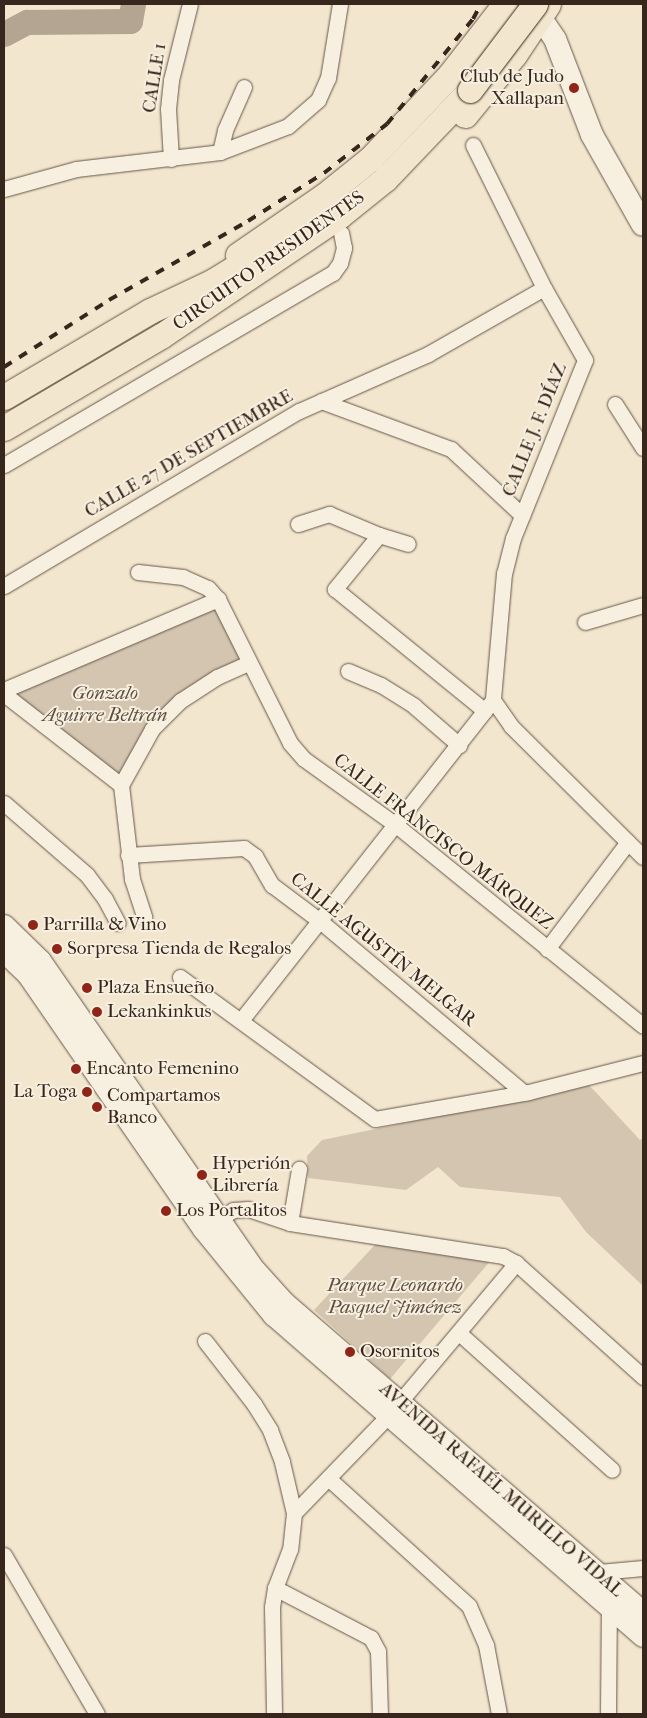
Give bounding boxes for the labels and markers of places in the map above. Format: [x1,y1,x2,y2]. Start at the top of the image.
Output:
place label: Club de Judo Xallapan [460,66,564,110]
marker: Club de Judo Xallapan [568,82,580,94]
place label: Parrilla & Vino [43,914,166,936]
marker: Parrilla & Vino [27,919,39,931]
place label: Sorpresa Tienda de Regalos [67,938,291,960]
marker: Sorpresa Tienda de Regalos [51,943,63,955]
place label: Plaza Ensueño [97,977,214,999]
marker: Plaza Ensueño [81,982,93,994]
place label: Lekankinkus [107,1001,211,1023]
marker: Lekankinkus [91,1006,103,1018]
place label: Encanto Femenino [86,1058,239,1080]
marker: Encanto Femenino [70,1063,82,1075]
place label: La Toga [13,1081,77,1103]
place label: Compartamos Banco [107,1085,220,1129]
marker: La Toga [81,1086,93,1098]
marker: Compartamos Banco [91,1101,103,1113]
place label: Hyperión Librería [212,1153,291,1197]
marker: Hyperión Librería [196,1169,208,1181]
place label: Los Portalitos [176,1200,287,1222]
marker: Los Portalitos [160,1205,172,1217]
place label: Osornitos [360,1341,440,1363]
marker: Osornitos [344,1346,356,1358]

